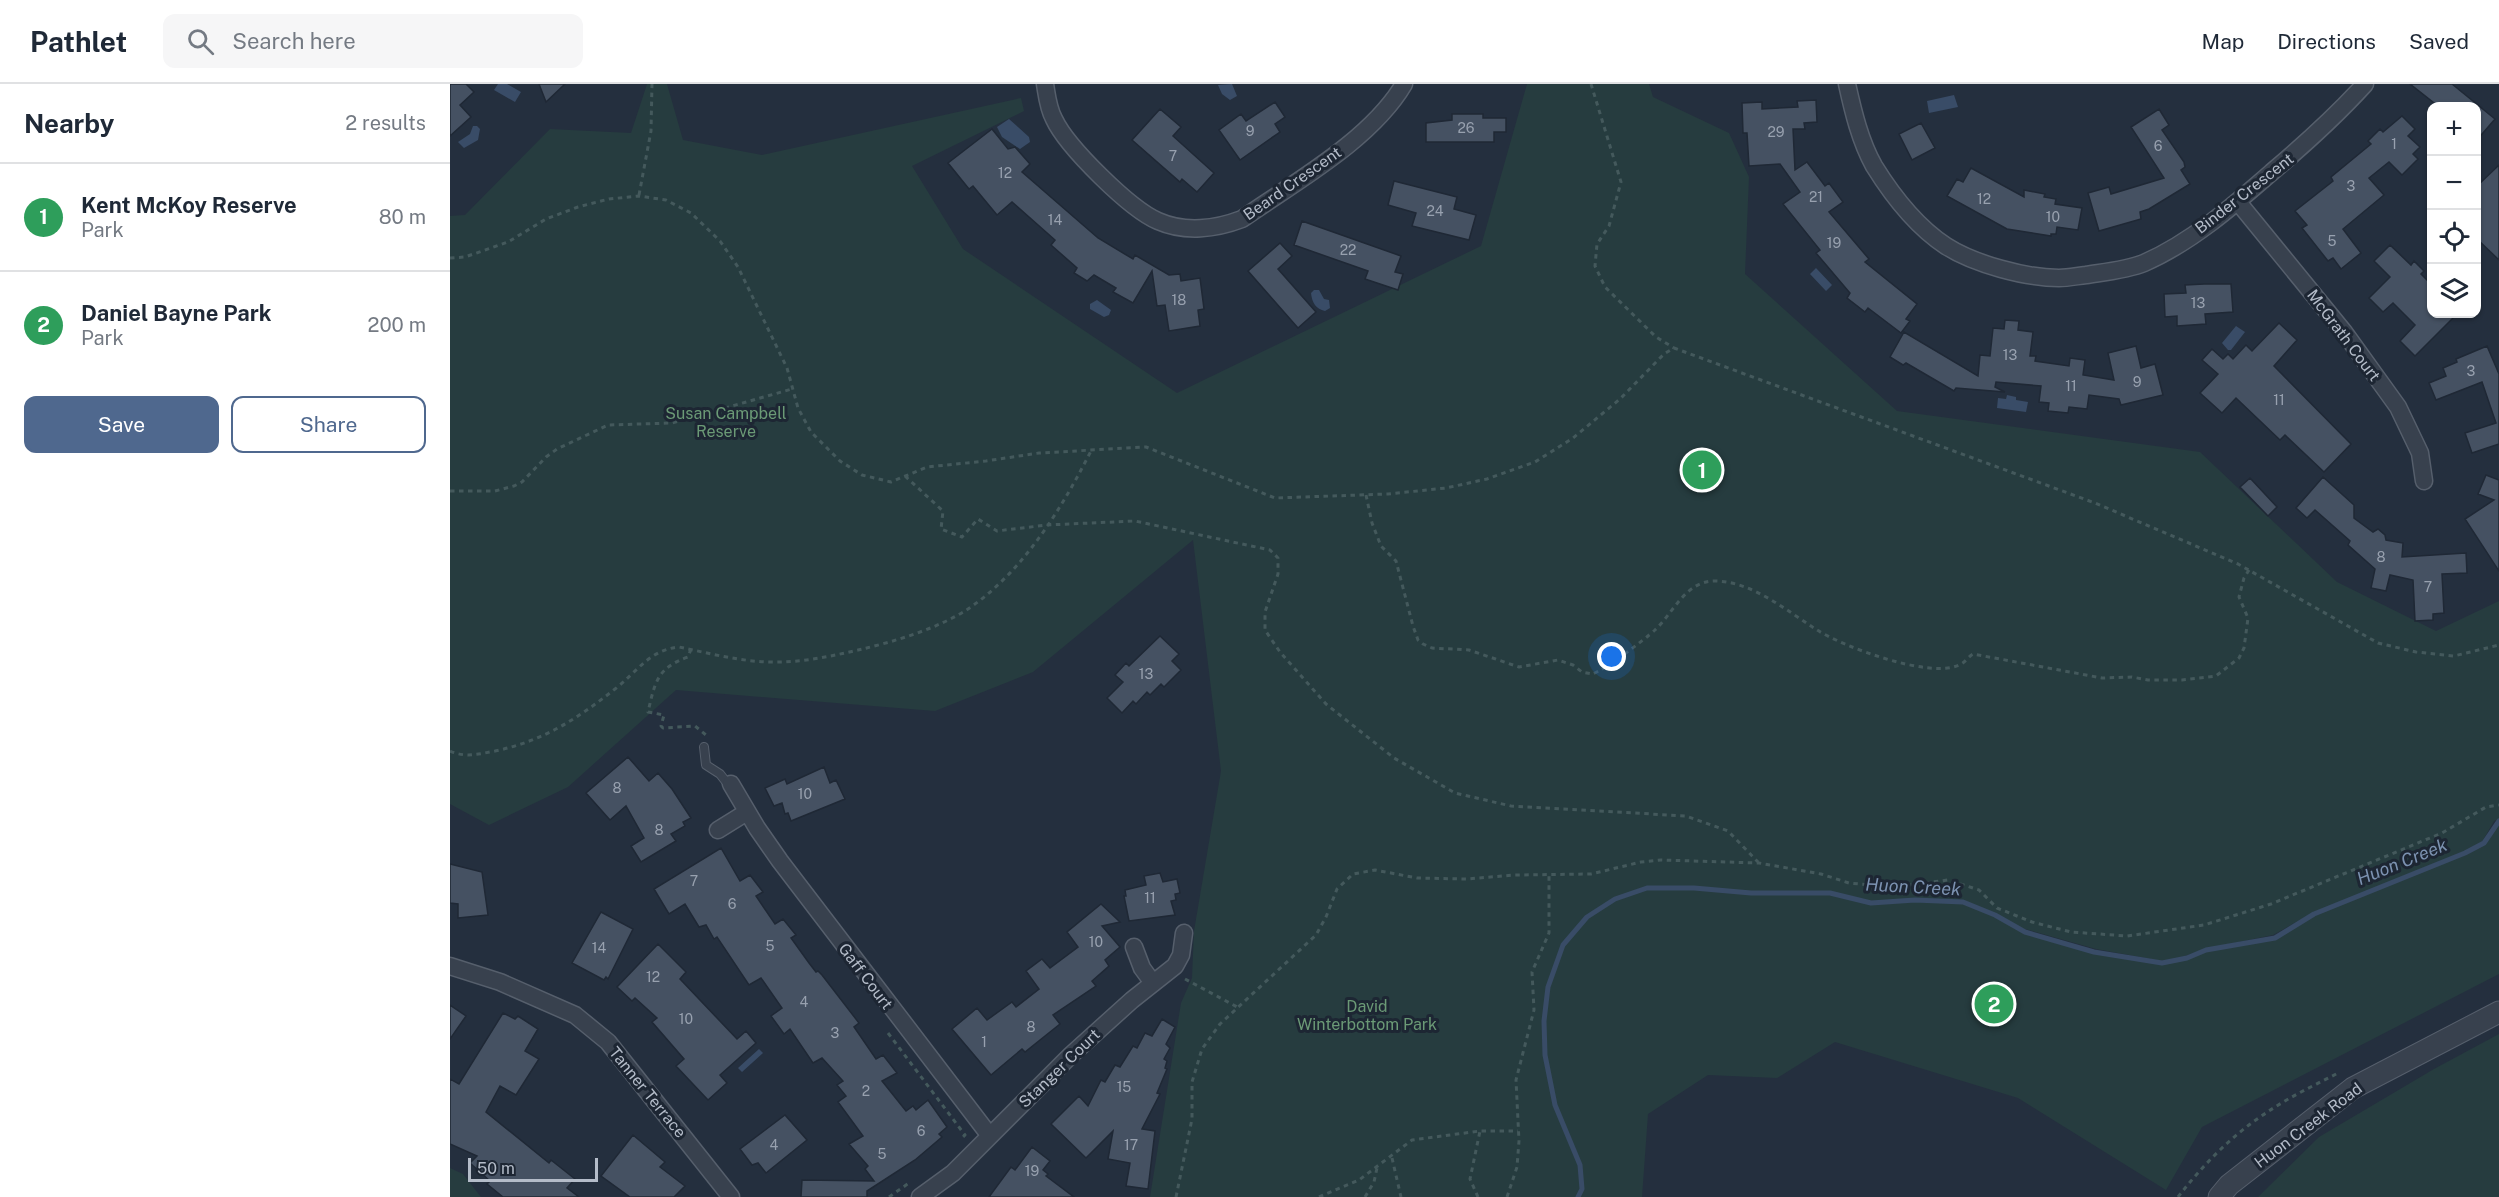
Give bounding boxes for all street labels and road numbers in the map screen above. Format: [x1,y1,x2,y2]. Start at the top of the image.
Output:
street label: Beard Crescent [1240,143,1345,224]
street label: Binder Crescent [2191,149,2297,238]
street label: McGrath Court [2303,286,2384,385]
street label: Gaff Court [835,939,897,1013]
street label: Stanger Court [1015,1025,1104,1112]
street label: Tanner Terrace [605,1043,690,1142]
street label: Huon Creek Road [2251,1079,2366,1172]

